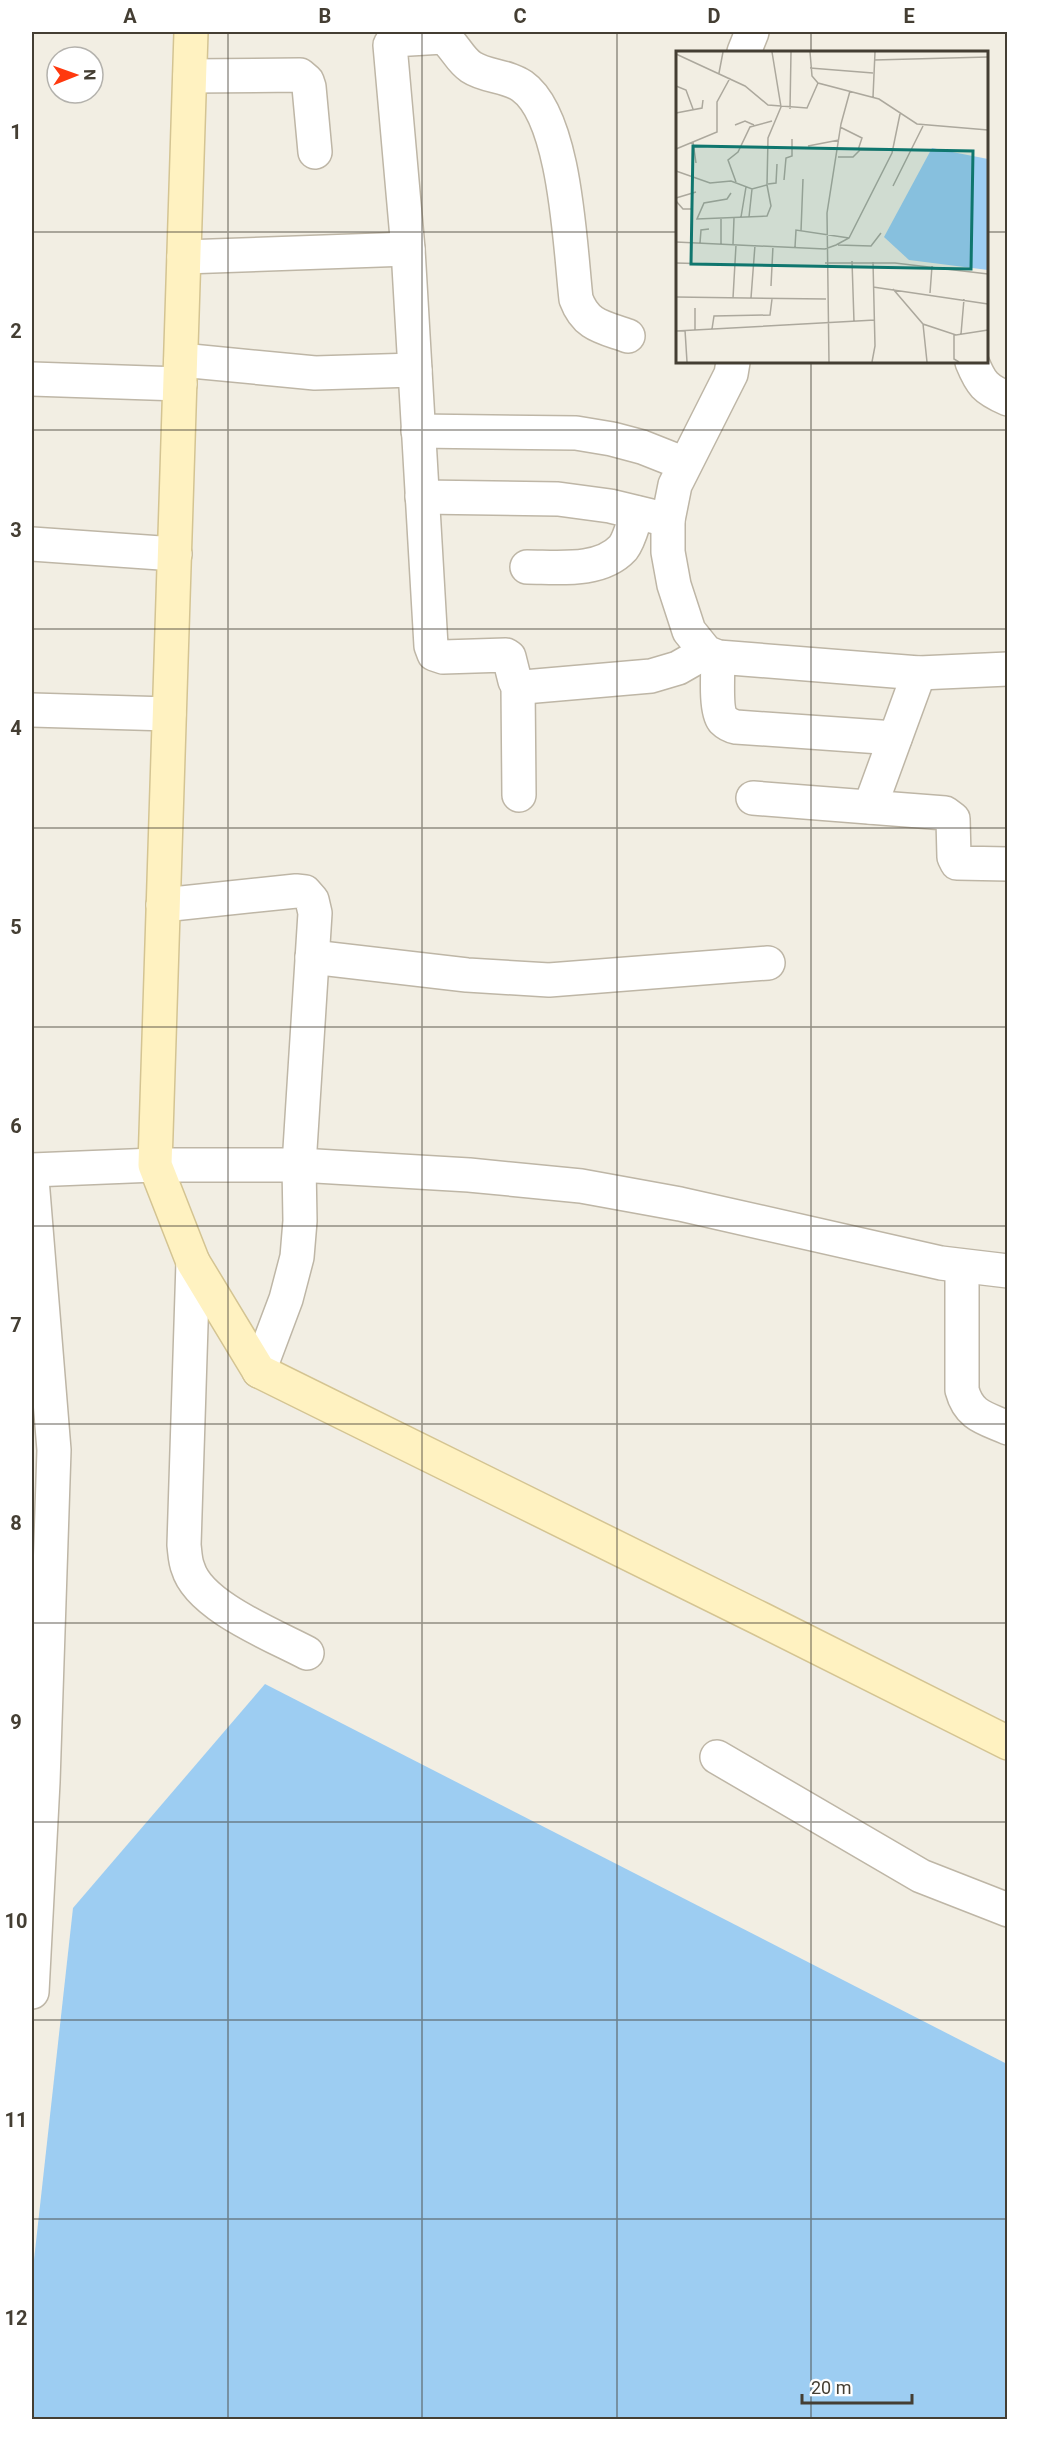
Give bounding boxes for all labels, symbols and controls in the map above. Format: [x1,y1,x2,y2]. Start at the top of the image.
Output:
text: A [123,4,137,28]
text: B [319,4,331,28]
text: C [513,4,527,28]
text: D [708,4,721,28]
text: E [903,4,915,28]
north arrow [45,45,105,105]
inset map [676,51,988,363]
text: N [80,69,99,81]
text: 1 [10,120,22,144]
text: 2 [10,319,22,343]
text: 3 [10,518,22,542]
text: 4 [10,716,22,740]
text: 5 [10,915,22,939]
text: 6 [10,1114,22,1138]
text: 7 [10,1313,22,1337]
text: 8 [10,1511,22,1535]
text: 9 [10,1710,22,1734]
text: 10 [5,1909,27,1933]
text: 11 [5,2108,27,2132]
text: 12 [5,2306,27,2330]
scale bar [802,2367,912,2405]
text: 20 m [811,2377,851,2398]

